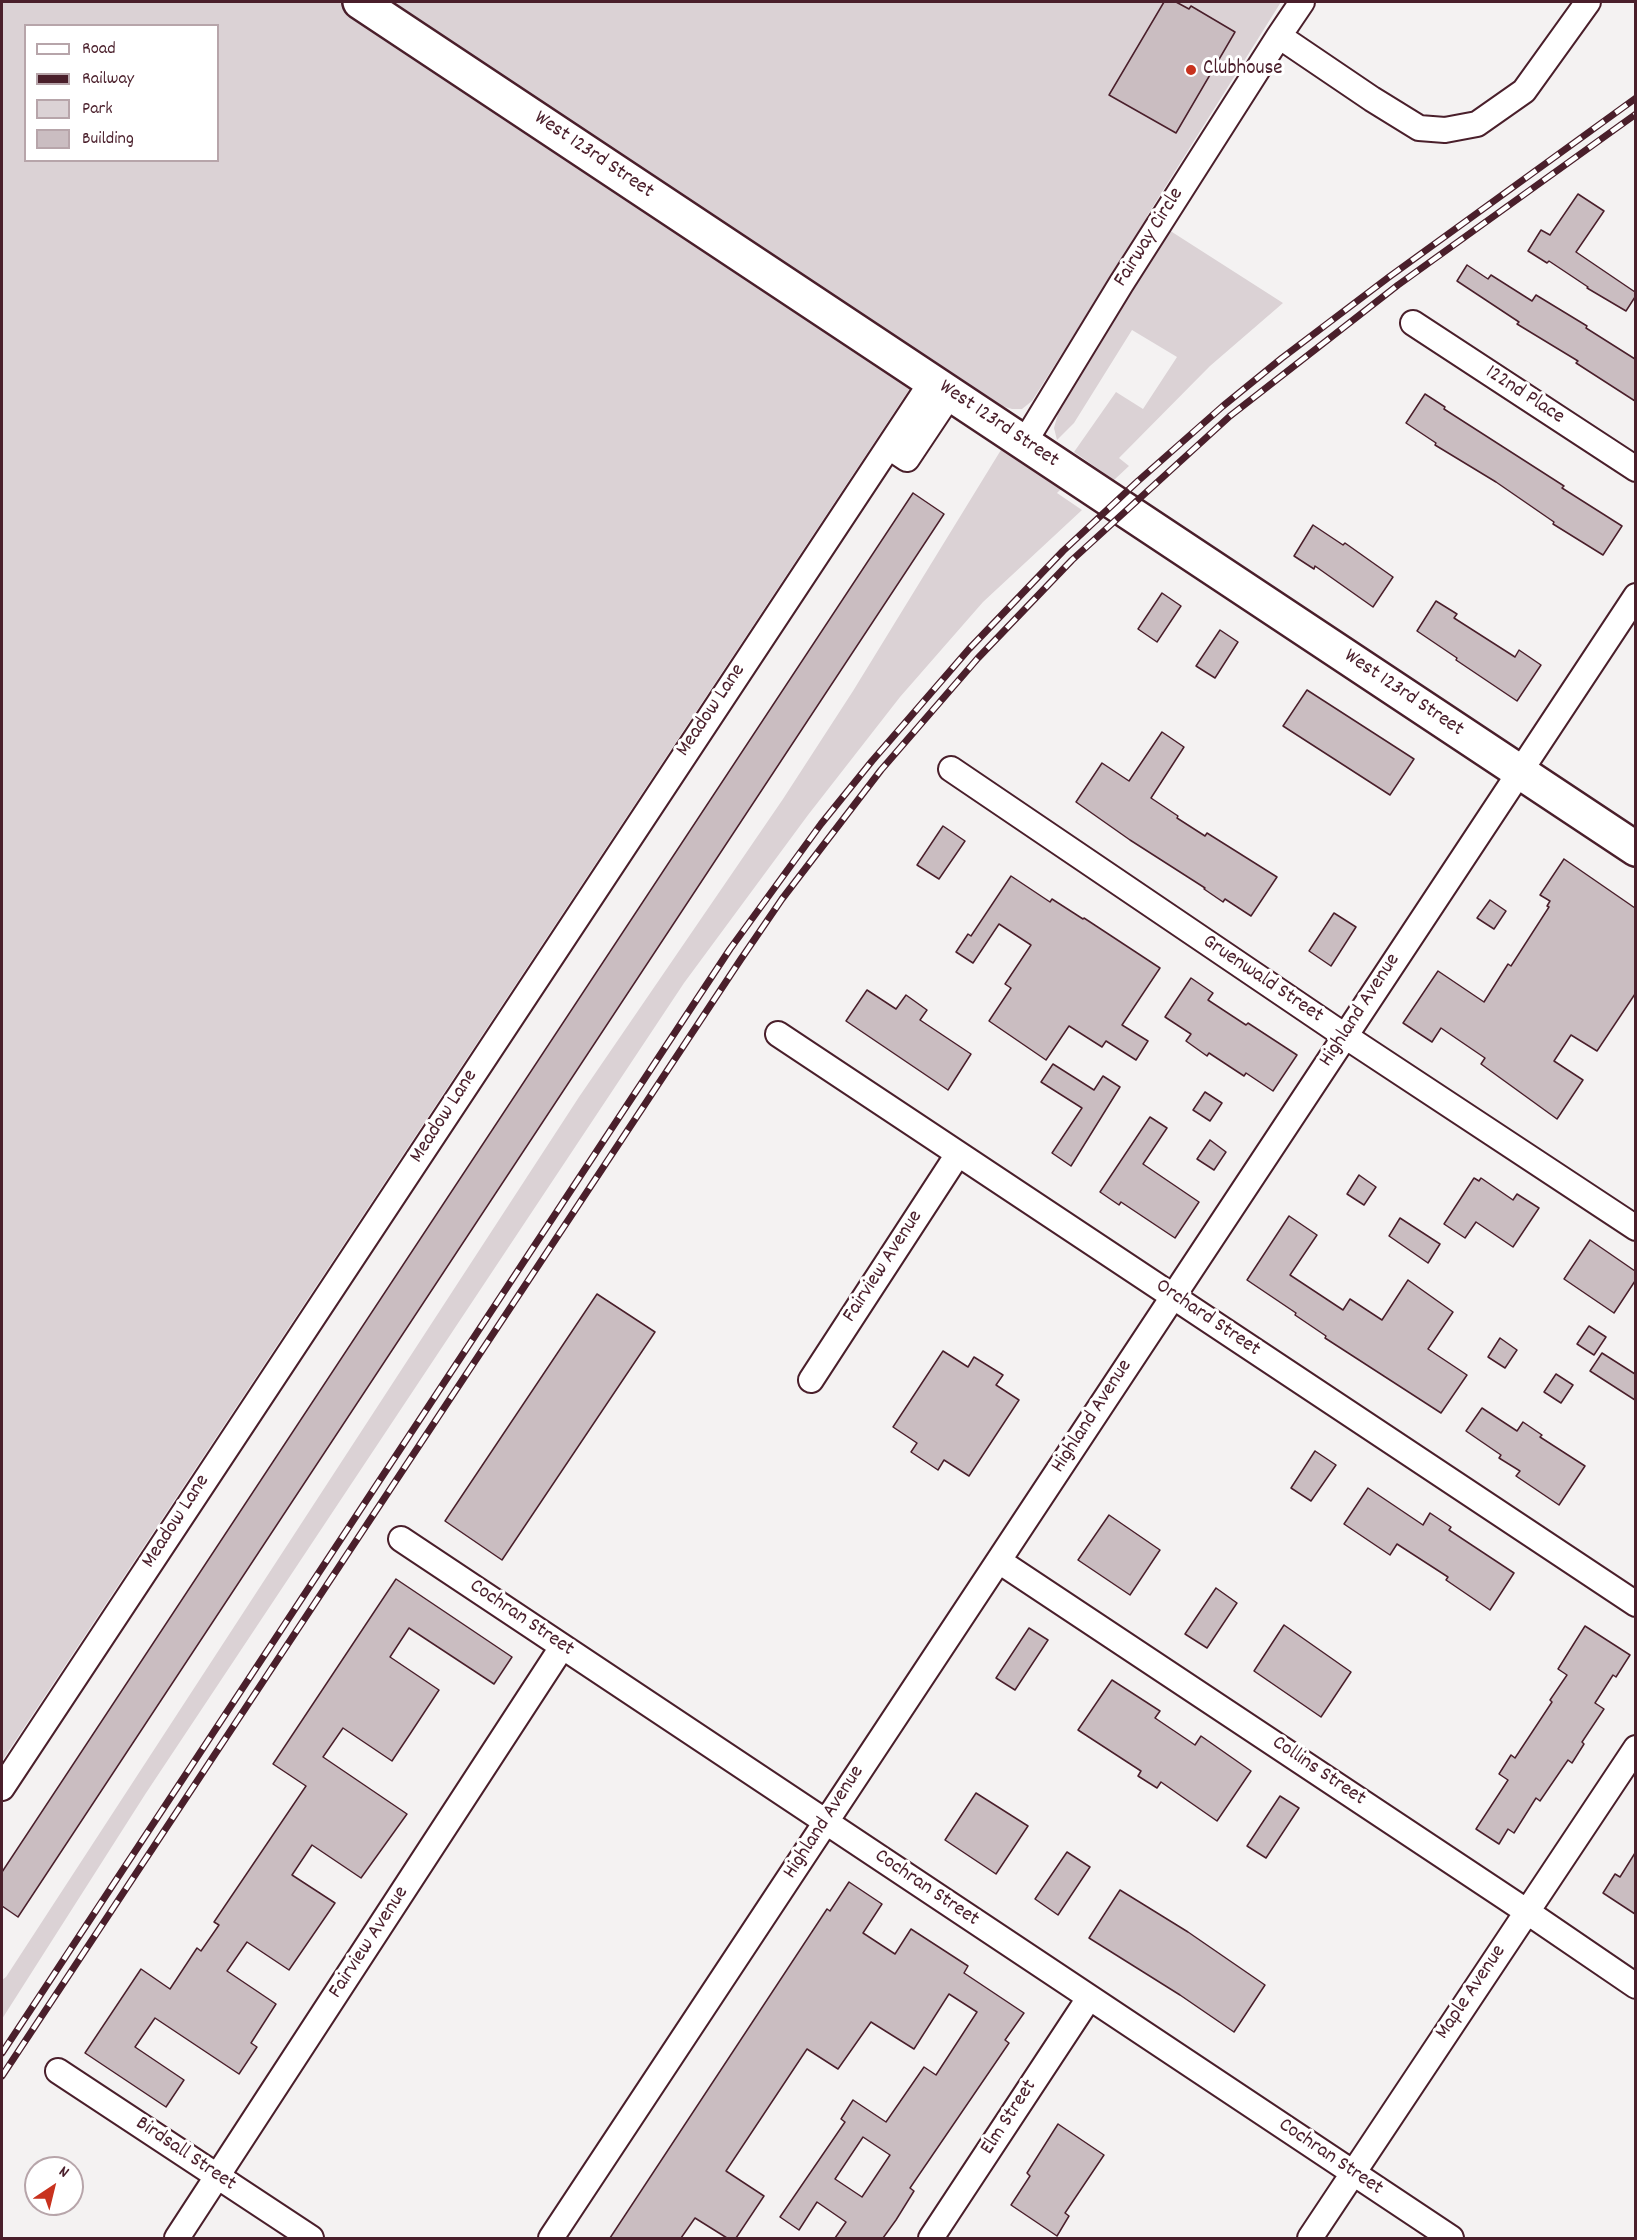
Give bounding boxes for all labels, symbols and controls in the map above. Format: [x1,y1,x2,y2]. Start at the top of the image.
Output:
legend [24,24,219,162]
text: Road [82,37,116,62]
place label: Clubhouse [1203,57,1283,83]
marker: Clubhouse [1184,63,1198,77]
text: Railway [82,67,134,92]
text: Park [82,97,113,122]
street label: West 123rd Street [528,107,658,205]
text: Building [82,127,134,152]
street label: Fairway Circle [1110,184,1190,292]
street label: 122nd Place [1480,361,1568,431]
street label: West 123rd Street [933,376,1063,474]
street label: West 123rd Street [1338,645,1468,743]
street label: Meadow Lane [672,660,752,762]
street label: Gruenwald Street [1197,930,1327,1030]
street label: Highland Avenue [1315,950,1407,1072]
street label: Meadow Lane [405,1066,485,1168]
street label: Fairview Avenue [838,1206,930,1328]
street label: Orchard Street [1150,1275,1264,1363]
street label: Highland Avenue [1047,1356,1139,1478]
street label: Meadow Lane [137,1471,217,1573]
street label: Cochran Street [464,1575,578,1663]
street label: Collins Street [1266,1731,1370,1813]
street label: Highland Avenue [779,1762,871,1884]
street label: Cochran Street [869,1845,983,1933]
street label: Fairview Avenue [324,1882,416,2004]
street label: Maple Avenue [1431,1941,1513,2045]
street label: Elm Street [976,2076,1044,2160]
street label: Birdsall Street [130,2112,240,2198]
street label: Cochran Street [1273,2114,1387,2202]
north arrow [24,2156,84,2216]
text: N [54,2161,73,2184]

